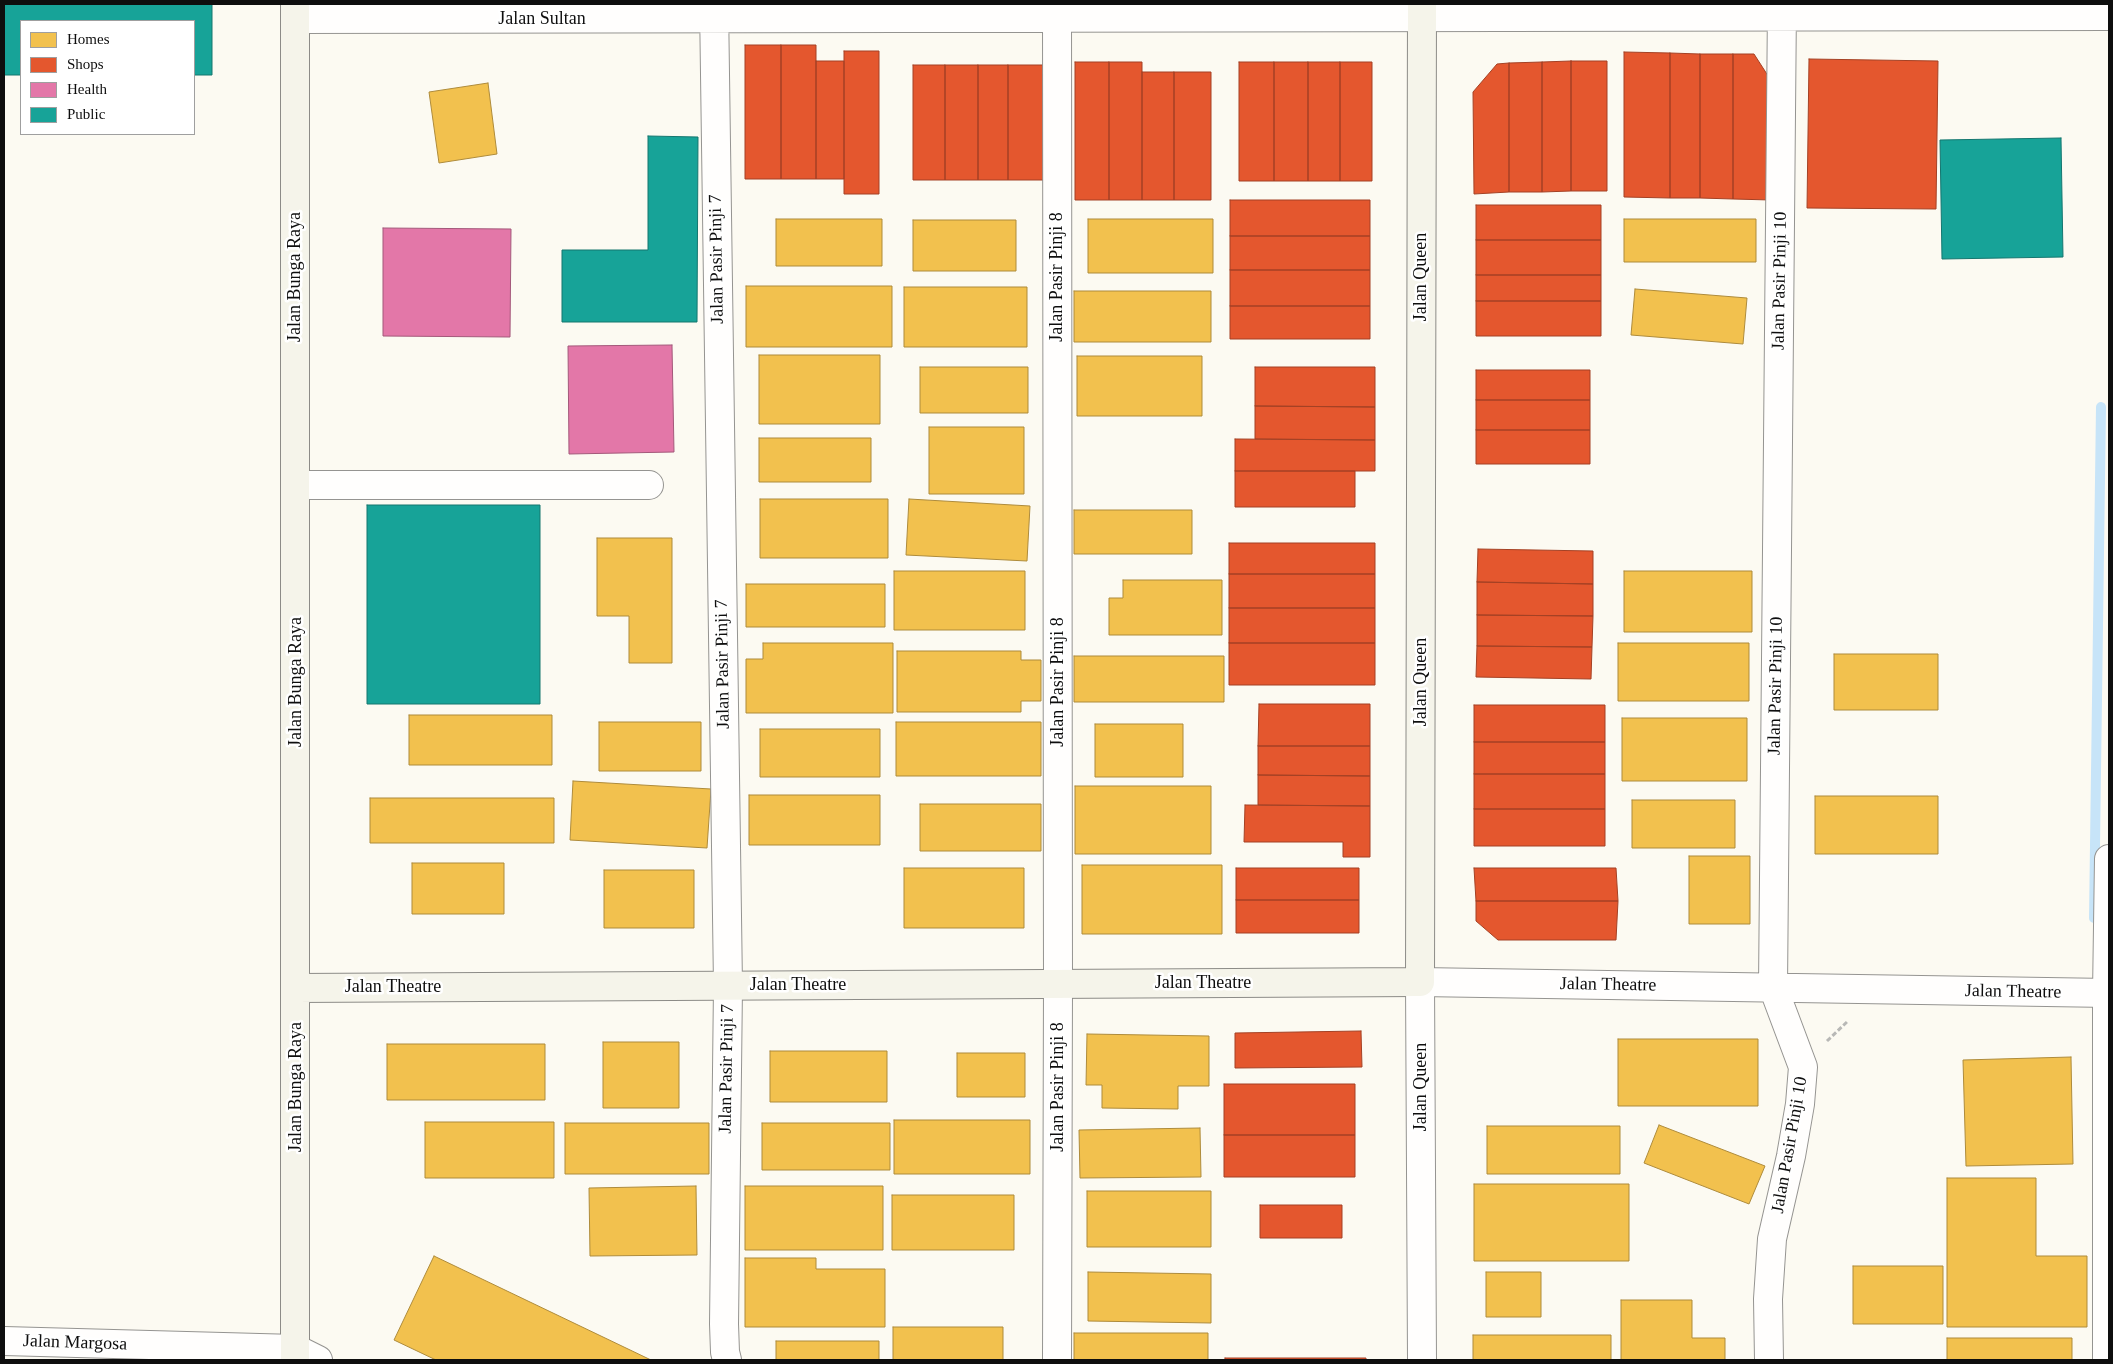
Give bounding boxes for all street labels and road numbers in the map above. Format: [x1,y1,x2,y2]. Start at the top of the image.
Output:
street label: Jalan Sultan [498,8,586,30]
street label: Jalan Pasir Pinji 7 [705,194,729,324]
street label: Jalan Bunga Raya [284,212,306,342]
street label: Jalan Pasir Pinji 8 [1046,212,1068,342]
street label: Jalan Pasir Pinji 10 [1768,212,1792,350]
street label: Jalan Queen [1410,233,1432,321]
street label: Jalan Pasir Pinji 7 [711,599,735,729]
street label: Jalan Bunga Raya [285,617,307,747]
street label: Jalan Pasir Pinji 8 [1047,617,1069,747]
street label: Jalan Pasir Pinji 10 [1764,617,1788,755]
street label: Jalan Queen [1410,638,1432,726]
street label: Jalan Theatre [1155,972,1251,994]
street label: Jalan Theatre [1560,973,1656,997]
street label: Jalan Theatre [750,974,846,996]
street label: Jalan Theatre [345,976,441,998]
street label: Jalan Theatre [1965,980,2061,1004]
street label: Jalan Pasir Pinji 7 [715,1004,739,1134]
street label: Jalan Bunga Raya [285,1022,307,1152]
street label: Jalan Pasir Pinji 8 [1047,1022,1069,1152]
street label: Jalan Queen [1410,1043,1432,1131]
street label: Jalan Pasir Pinji 10 [1767,1075,1813,1215]
street label: Jalan Margosa [23,1330,127,1356]

